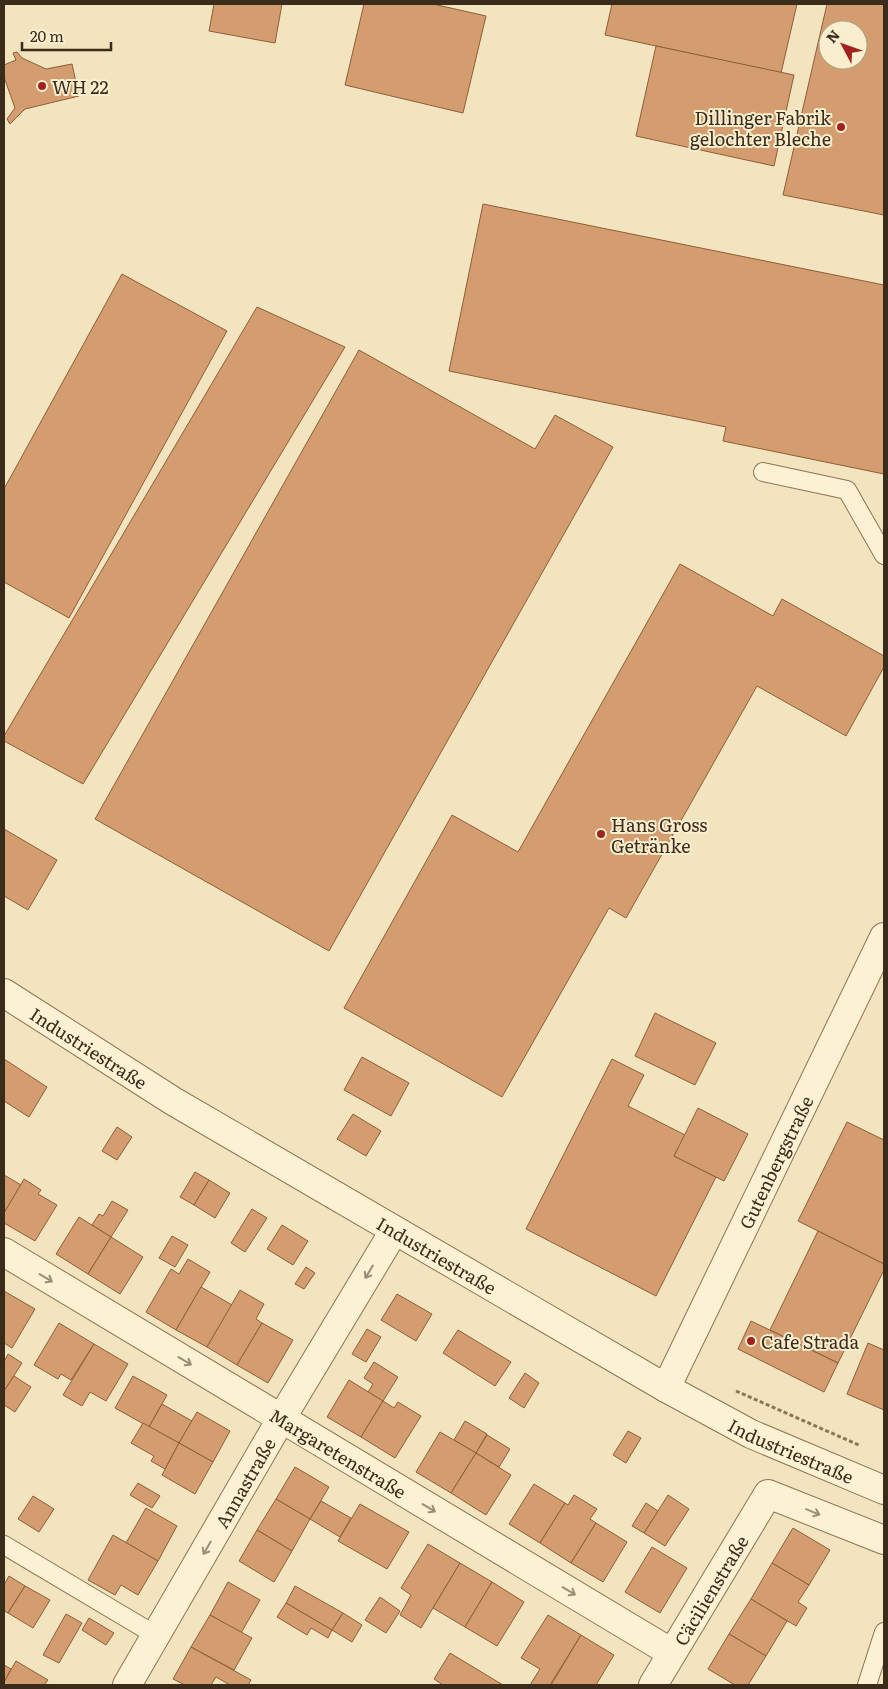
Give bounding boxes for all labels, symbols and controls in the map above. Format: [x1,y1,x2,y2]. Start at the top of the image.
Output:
scale bar [22,20,111,52]
north arrow [818,20,868,70]
text: 20 m [30,24,64,47]
text: N [821,25,844,47]
place label: WH 22 [52,73,109,100]
marker: WH 22 [36,80,48,92]
place label: Dillinger Fabrik gelochter Bleche [690,104,832,152]
marker: Dillinger Fabrik gelochter Bleche [835,121,847,133]
place label: Hans Gross Getränke [611,811,708,859]
marker: Hans Gross Getränke [595,828,607,840]
street label: Industriestraße [25,1000,153,1095]
street label: Gutenbergstraße [732,1091,819,1233]
street label: Industriestraße [372,1209,502,1300]
one-way arrow [363,1265,373,1279]
one-way arrow [38,1273,52,1283]
place label: Cafe Strada [761,1328,859,1355]
marker: Cafe Strada [745,1335,757,1347]
one-way arrow [177,1357,192,1366]
street label: Margaretenstraße [265,1401,412,1504]
street label: Industriestraße [724,1411,858,1489]
street label: Annastraße [207,1432,281,1533]
one-way arrow [422,1503,436,1513]
one-way arrow [805,1508,820,1517]
street label: Cäcilienstraße [667,1530,754,1650]
one-way arrow [201,1541,211,1555]
one-way arrow [561,1587,575,1597]

